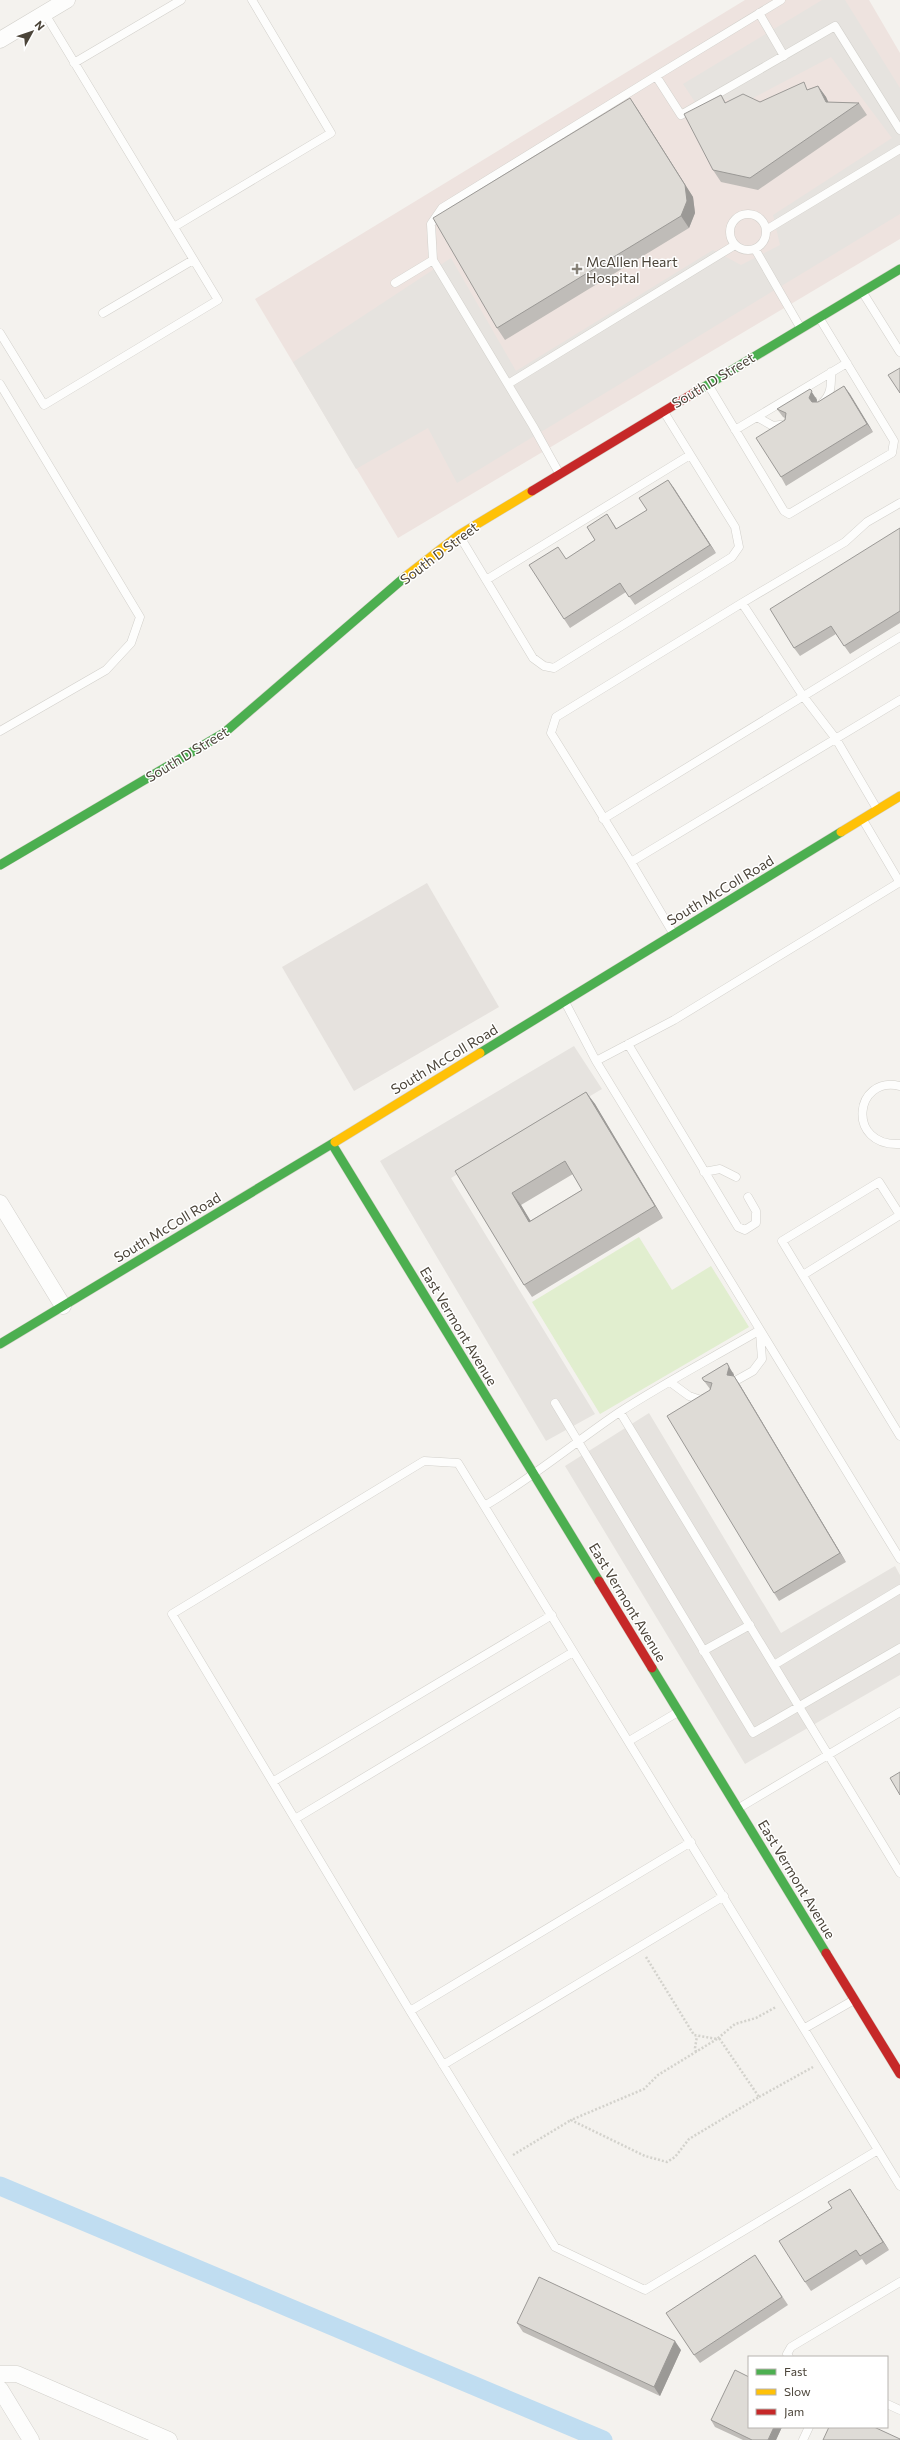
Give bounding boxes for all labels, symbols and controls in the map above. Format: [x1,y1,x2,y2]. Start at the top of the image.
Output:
north arrow [12,12,52,52]
text: N [32,18,48,33]
place label: McAllen Heart Hospital [586,253,678,286]
marker: McAllen Heart Hospital [571,263,583,275]
street label: South D Street [669,349,758,411]
street label: South D Street [397,518,482,588]
street label: South D Street [143,723,232,785]
street label: South McColl Road [664,851,776,929]
street label: South McColl Road [388,1020,500,1098]
street label: South McColl Road [111,1188,223,1266]
street label: East Vermont Avenue [417,1263,501,1389]
street label: East Vermont Avenue [586,1539,670,1665]
street label: East Vermont Avenue [755,1816,839,1942]
legend [748,2356,888,2428]
text: Fast [784,2364,807,2378]
text: Slow [784,2384,811,2398]
text: Jam [784,2404,804,2419]

